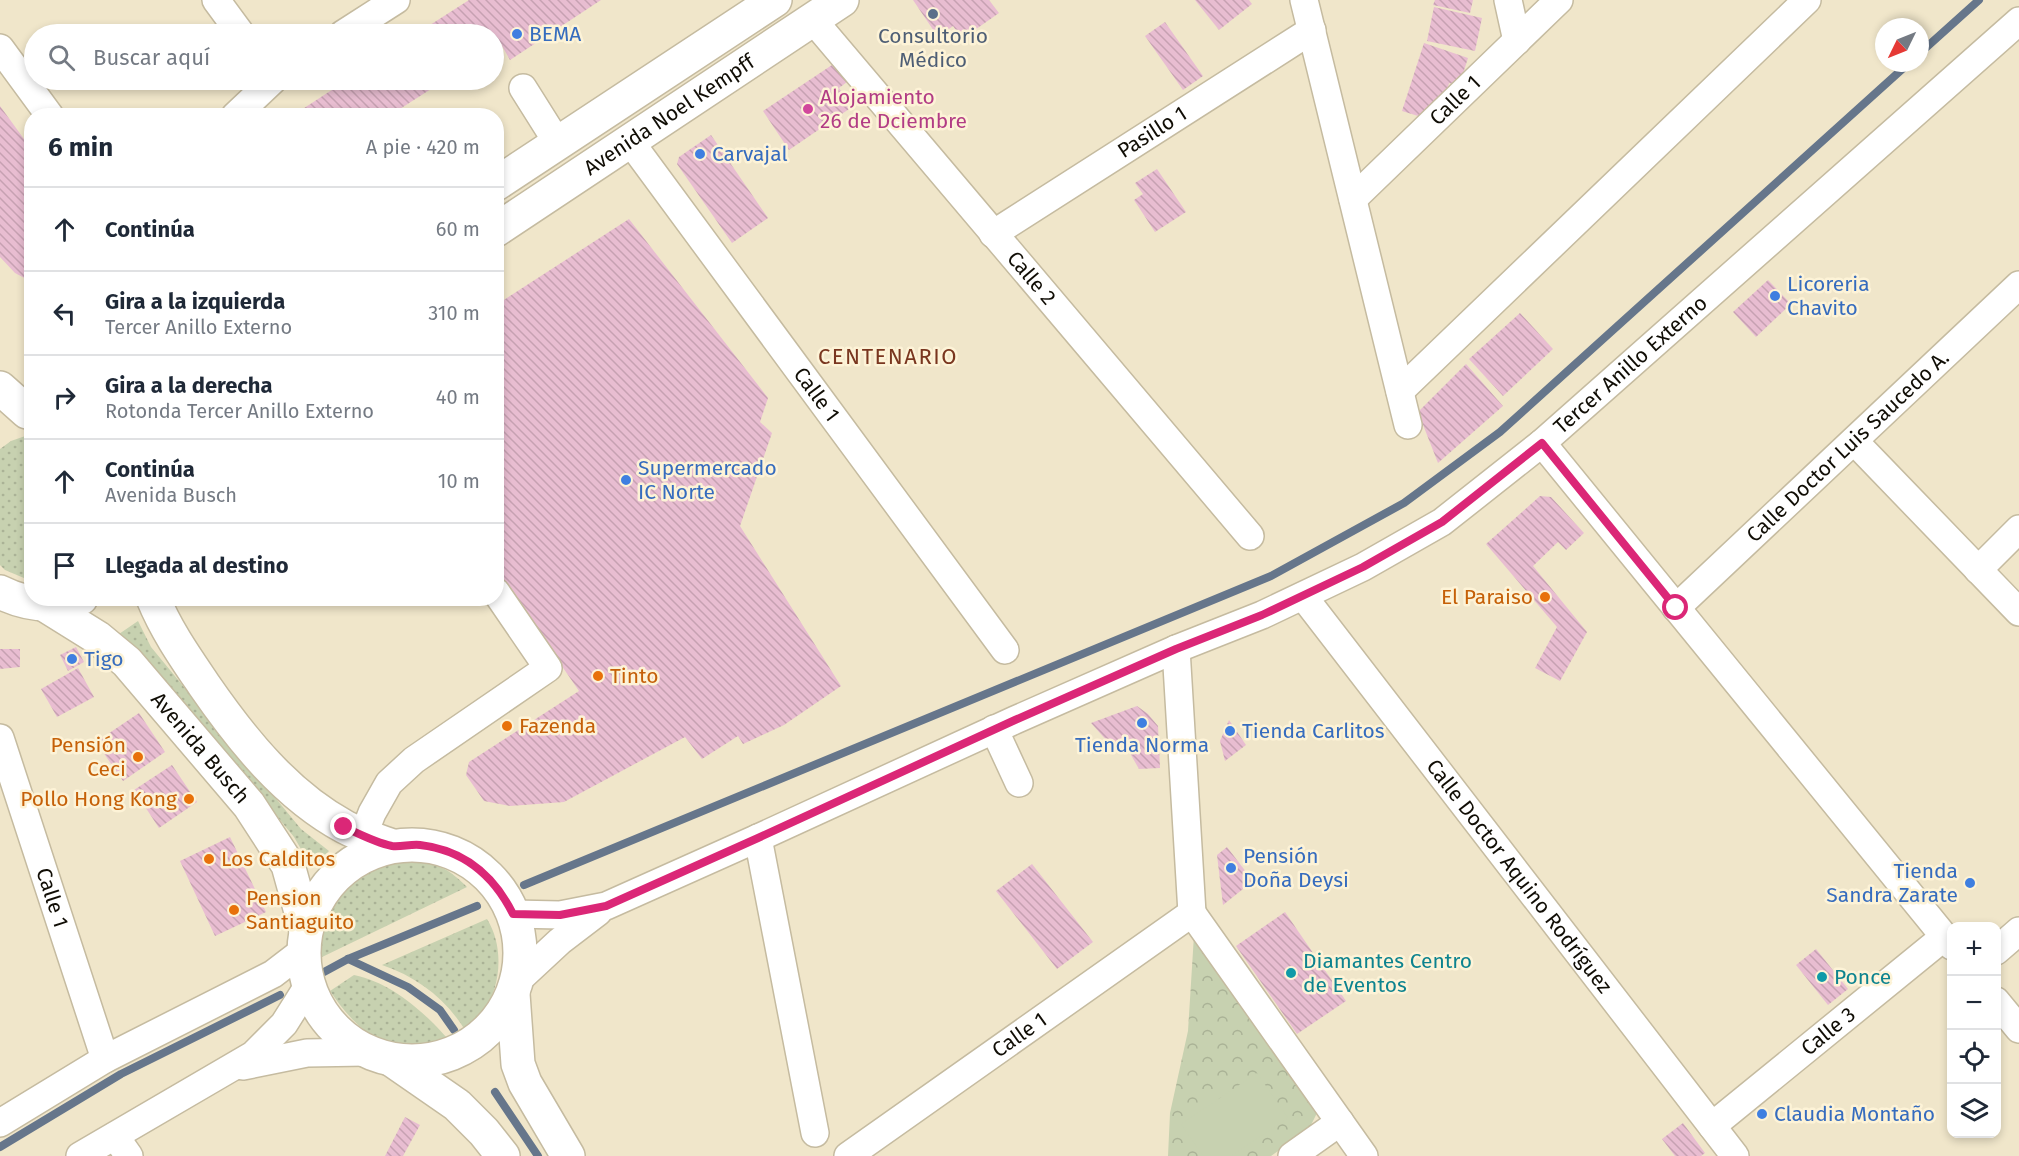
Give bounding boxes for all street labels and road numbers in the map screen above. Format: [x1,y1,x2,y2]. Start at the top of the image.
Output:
street label: Avenida Noel Kempff [579,48,761,181]
street label: Calle 1 [1424,70,1486,131]
street label: Pasillo 1 [1113,100,1192,164]
street label: Calle 2 [1001,246,1062,310]
street label: Tercer Anillo Externo [1548,290,1713,440]
street label: Calle Doctor Luis Saucedo A. [1741,345,1954,548]
street label: Calle 1 [788,362,845,427]
street label: Avenida Busch [145,687,255,809]
street label: Calle Doctor Aquino Rodríguez [1421,754,1618,999]
street label: Calle 1 [30,865,74,931]
street label: Calle 3 [1796,1001,1861,1061]
street label: Calle 1 [987,1007,1052,1063]

